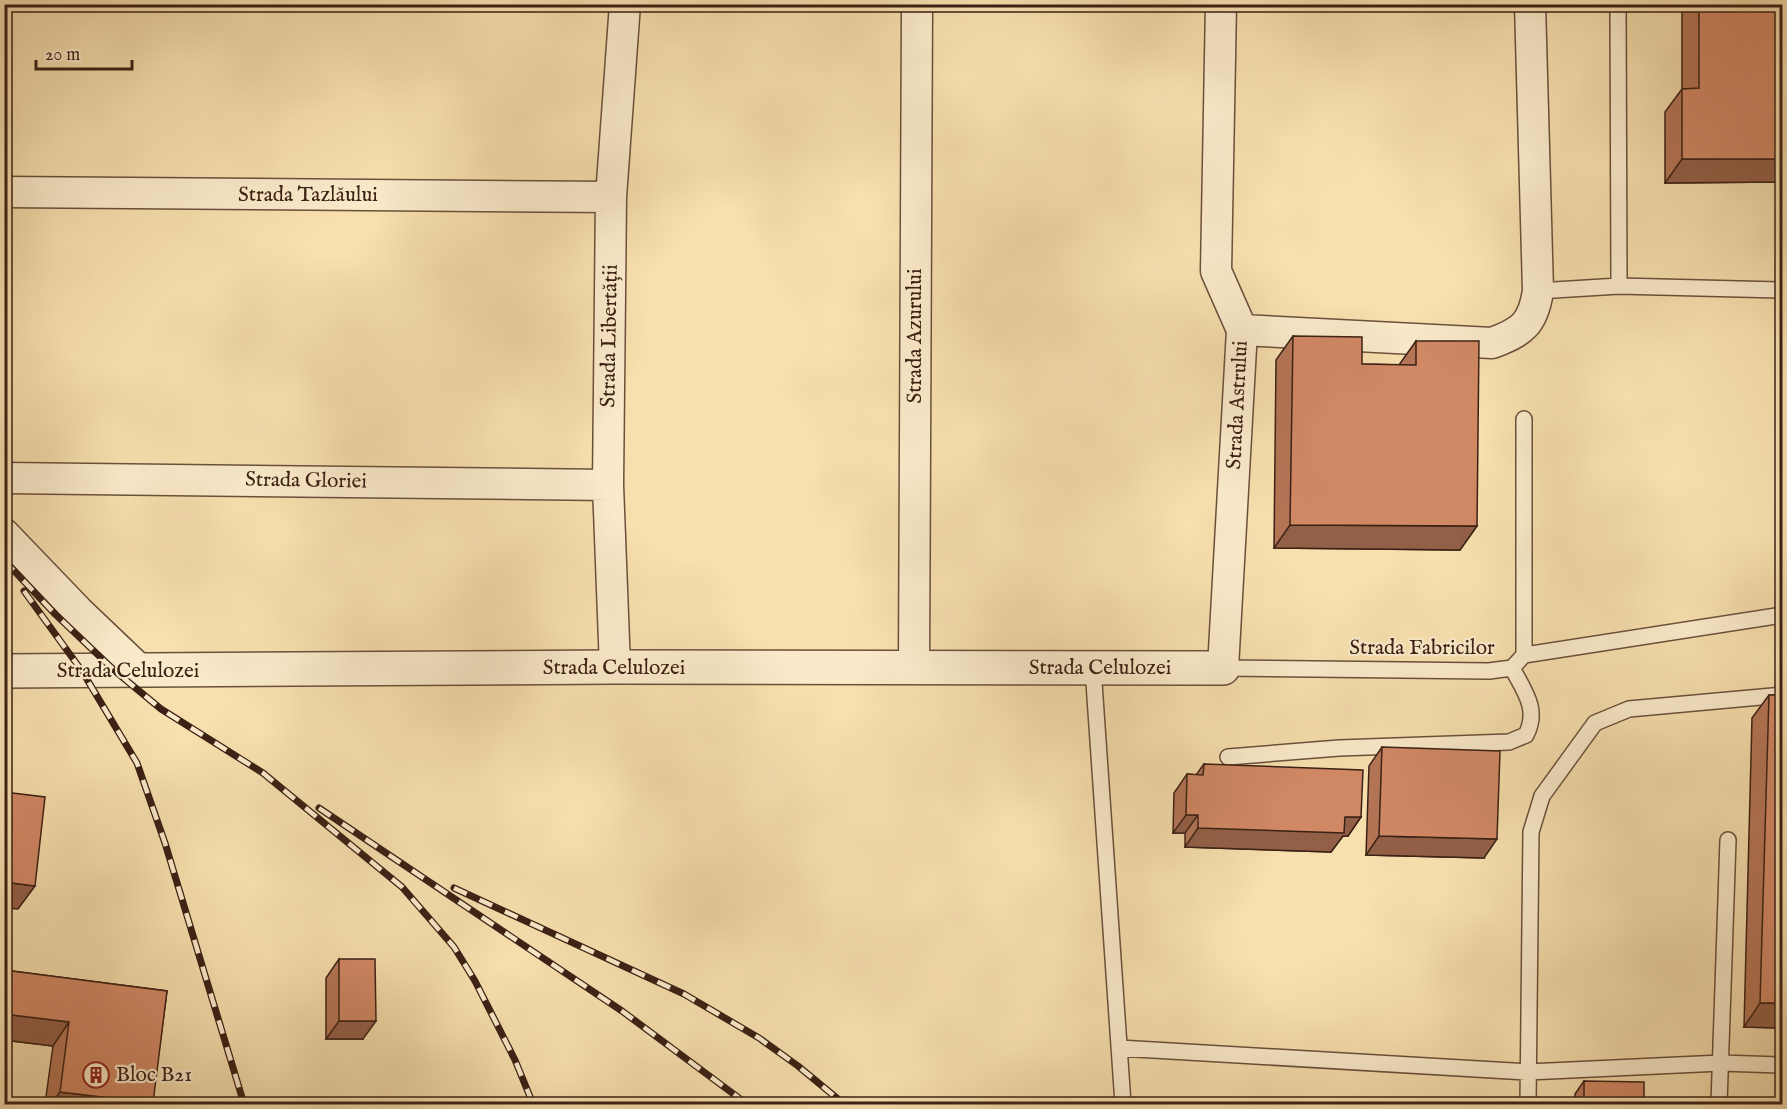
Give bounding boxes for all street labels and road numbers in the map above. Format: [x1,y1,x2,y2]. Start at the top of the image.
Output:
street label: Strada Tazlăului [238,182,378,209]
street label: Strada Libertății [595,264,625,408]
street label: Strada Azurului [902,268,929,404]
street label: Strada Astrului [1221,340,1255,470]
street label: Strada Gloriei [245,466,367,496]
street label: Strada Fabricilor [1349,635,1495,662]
street label: Strada Celulozei [543,655,685,682]
street label: Strada Celulozei [1029,655,1171,682]
street label: Strada Celulozei [57,658,199,685]

